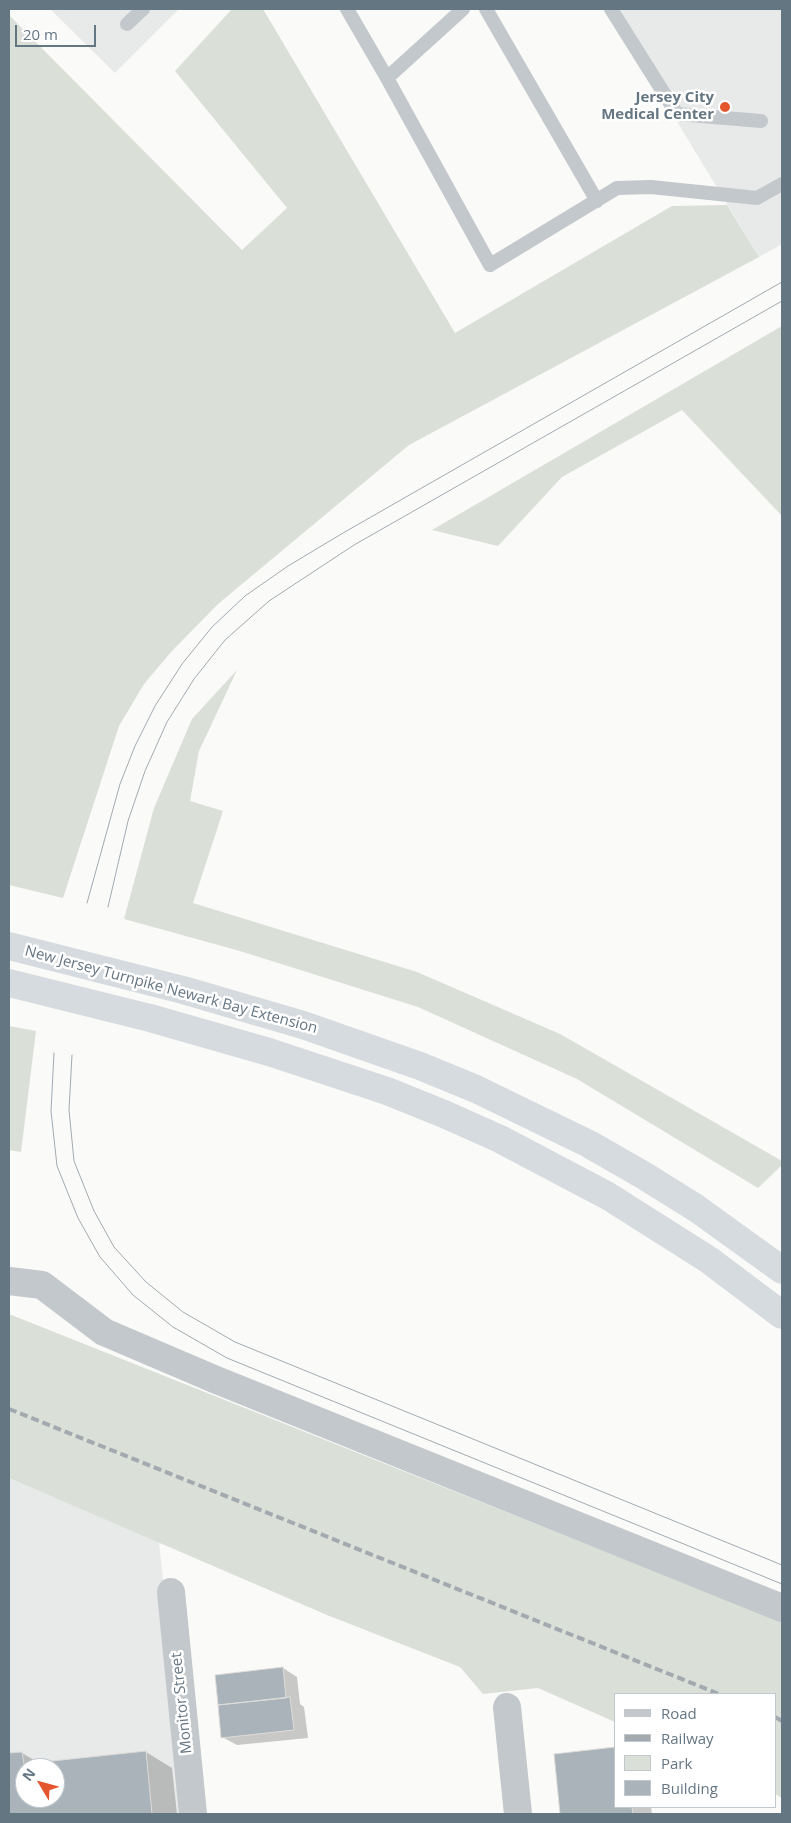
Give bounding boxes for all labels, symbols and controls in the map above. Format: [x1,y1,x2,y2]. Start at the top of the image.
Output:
scale bar [18,15,99,47]
text: 20 m [23,24,58,44]
place label: Jersey City Medical Center [601,89,714,124]
marker: Jersey City Medical Center [718,100,732,114]
street label: New Jersey Turnpike Newark Bay Extension [23,942,319,1038]
street label: Monitor Street [168,1651,196,1755]
legend [614,1693,776,1808]
text: Road [661,1703,697,1723]
text: Railway [661,1728,714,1748]
text: Park [661,1753,692,1773]
north arrow [15,1758,65,1808]
text: N [17,1764,39,1785]
text: Building [661,1778,718,1798]

